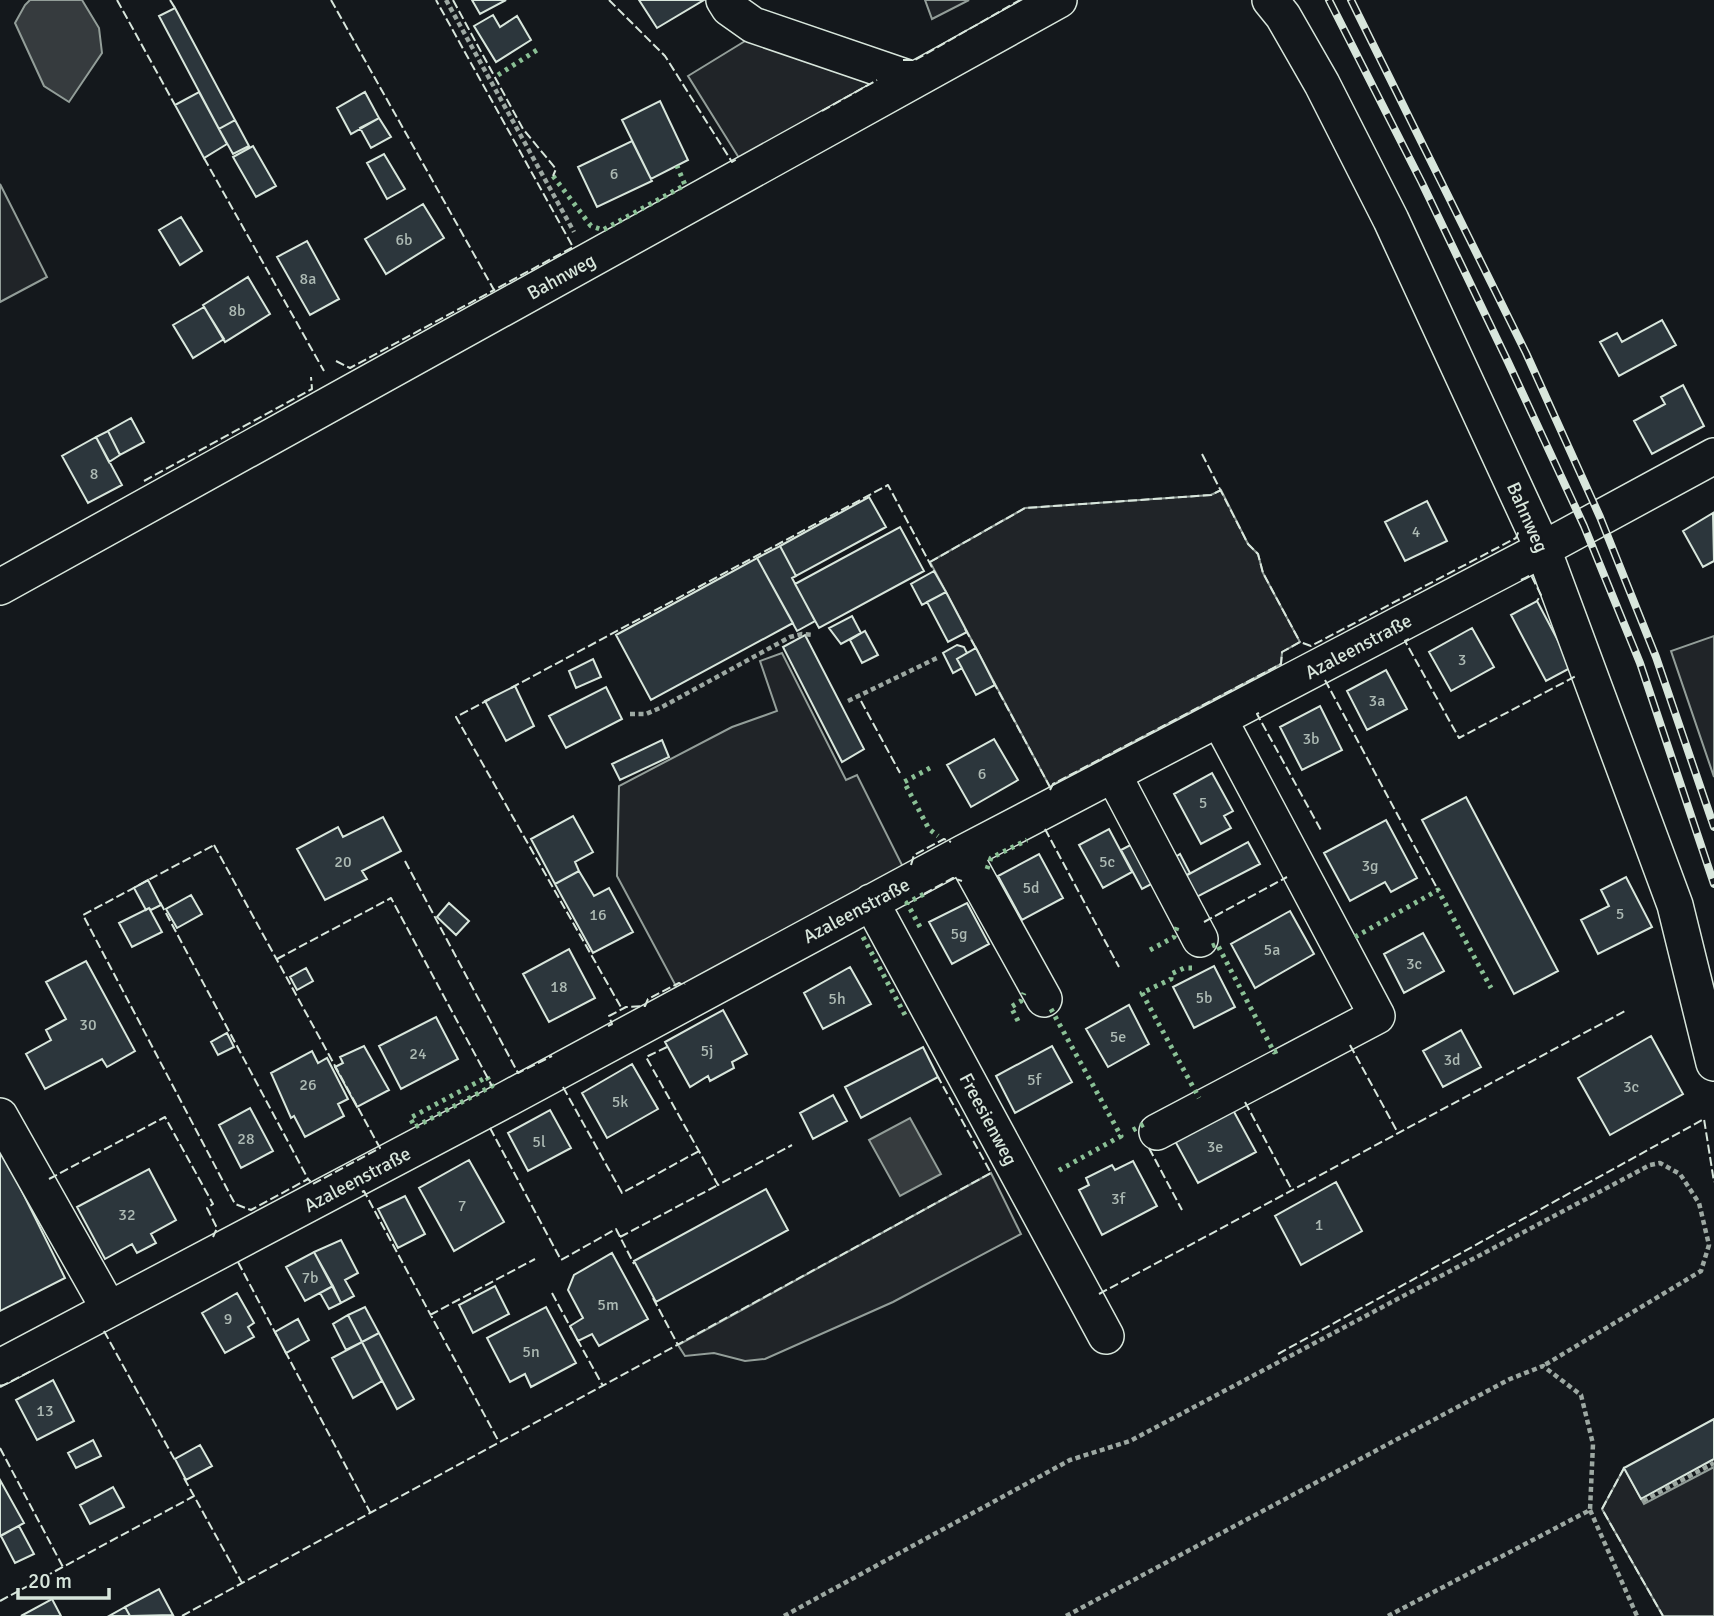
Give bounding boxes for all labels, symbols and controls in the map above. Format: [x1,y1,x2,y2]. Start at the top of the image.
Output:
house number: 6 [610,164,618,184]
house number: 6b [395,230,413,250]
street label: Bahnweg [523,248,600,305]
house number: 8a [300,269,316,289]
house number: 8b [228,301,246,321]
house number: 8 [90,464,98,484]
street label: Bahnweg [1501,478,1553,556]
house number: 4 [1412,522,1421,542]
street label: Azaleenstraße [1301,609,1416,685]
house number: 3 [1458,650,1466,670]
house number: 3a [1369,691,1385,711]
house number: 3b [1302,729,1320,749]
house number: 6 [978,764,986,784]
house number: 5 [1199,793,1207,813]
house number: 20 [334,852,352,872]
house number: 5c [1099,852,1115,872]
house number: 3g [1361,856,1379,876]
street label: Azaleenstraße [799,873,914,949]
house number: 5d [1022,878,1040,898]
house number: 5 [1616,904,1624,924]
house number: 16 [589,905,607,925]
house number: 5g [950,924,968,944]
house number: 5a [1264,940,1280,960]
house number: 3c [1406,954,1422,974]
house number: 18 [550,977,568,997]
house number: 5b [1195,988,1213,1008]
house number: 5h [828,989,846,1009]
house number: 30 [79,1015,97,1035]
house number: 5e [1110,1027,1126,1047]
house number: 5j [700,1041,714,1061]
house number: 24 [409,1044,427,1064]
house number: 3d [1443,1050,1461,1070]
street label: Freesienweg [954,1069,1022,1170]
house number: 5f [1027,1070,1042,1090]
house number: 26 [299,1075,317,1095]
house number: 3c [1623,1077,1639,1097]
house number: 5k [612,1092,628,1112]
house number: 28 [237,1129,255,1149]
house number: 5l [532,1132,546,1152]
house number: 3e [1207,1137,1223,1157]
street label: Azaleenstraße [300,1142,415,1218]
house number: 3f [1111,1189,1126,1209]
house number: 7 [458,1196,466,1216]
house number: 32 [118,1205,136,1225]
house number: 1 [1315,1215,1323,1235]
house number: 7b [301,1268,319,1288]
house number: 5m [597,1295,619,1315]
house number: 9 [224,1309,232,1329]
house number: 5n [522,1342,540,1362]
house number: 13 [36,1401,54,1421]
scale bar [18,1556,108,1600]
text: 20 m [28,1568,72,1594]

